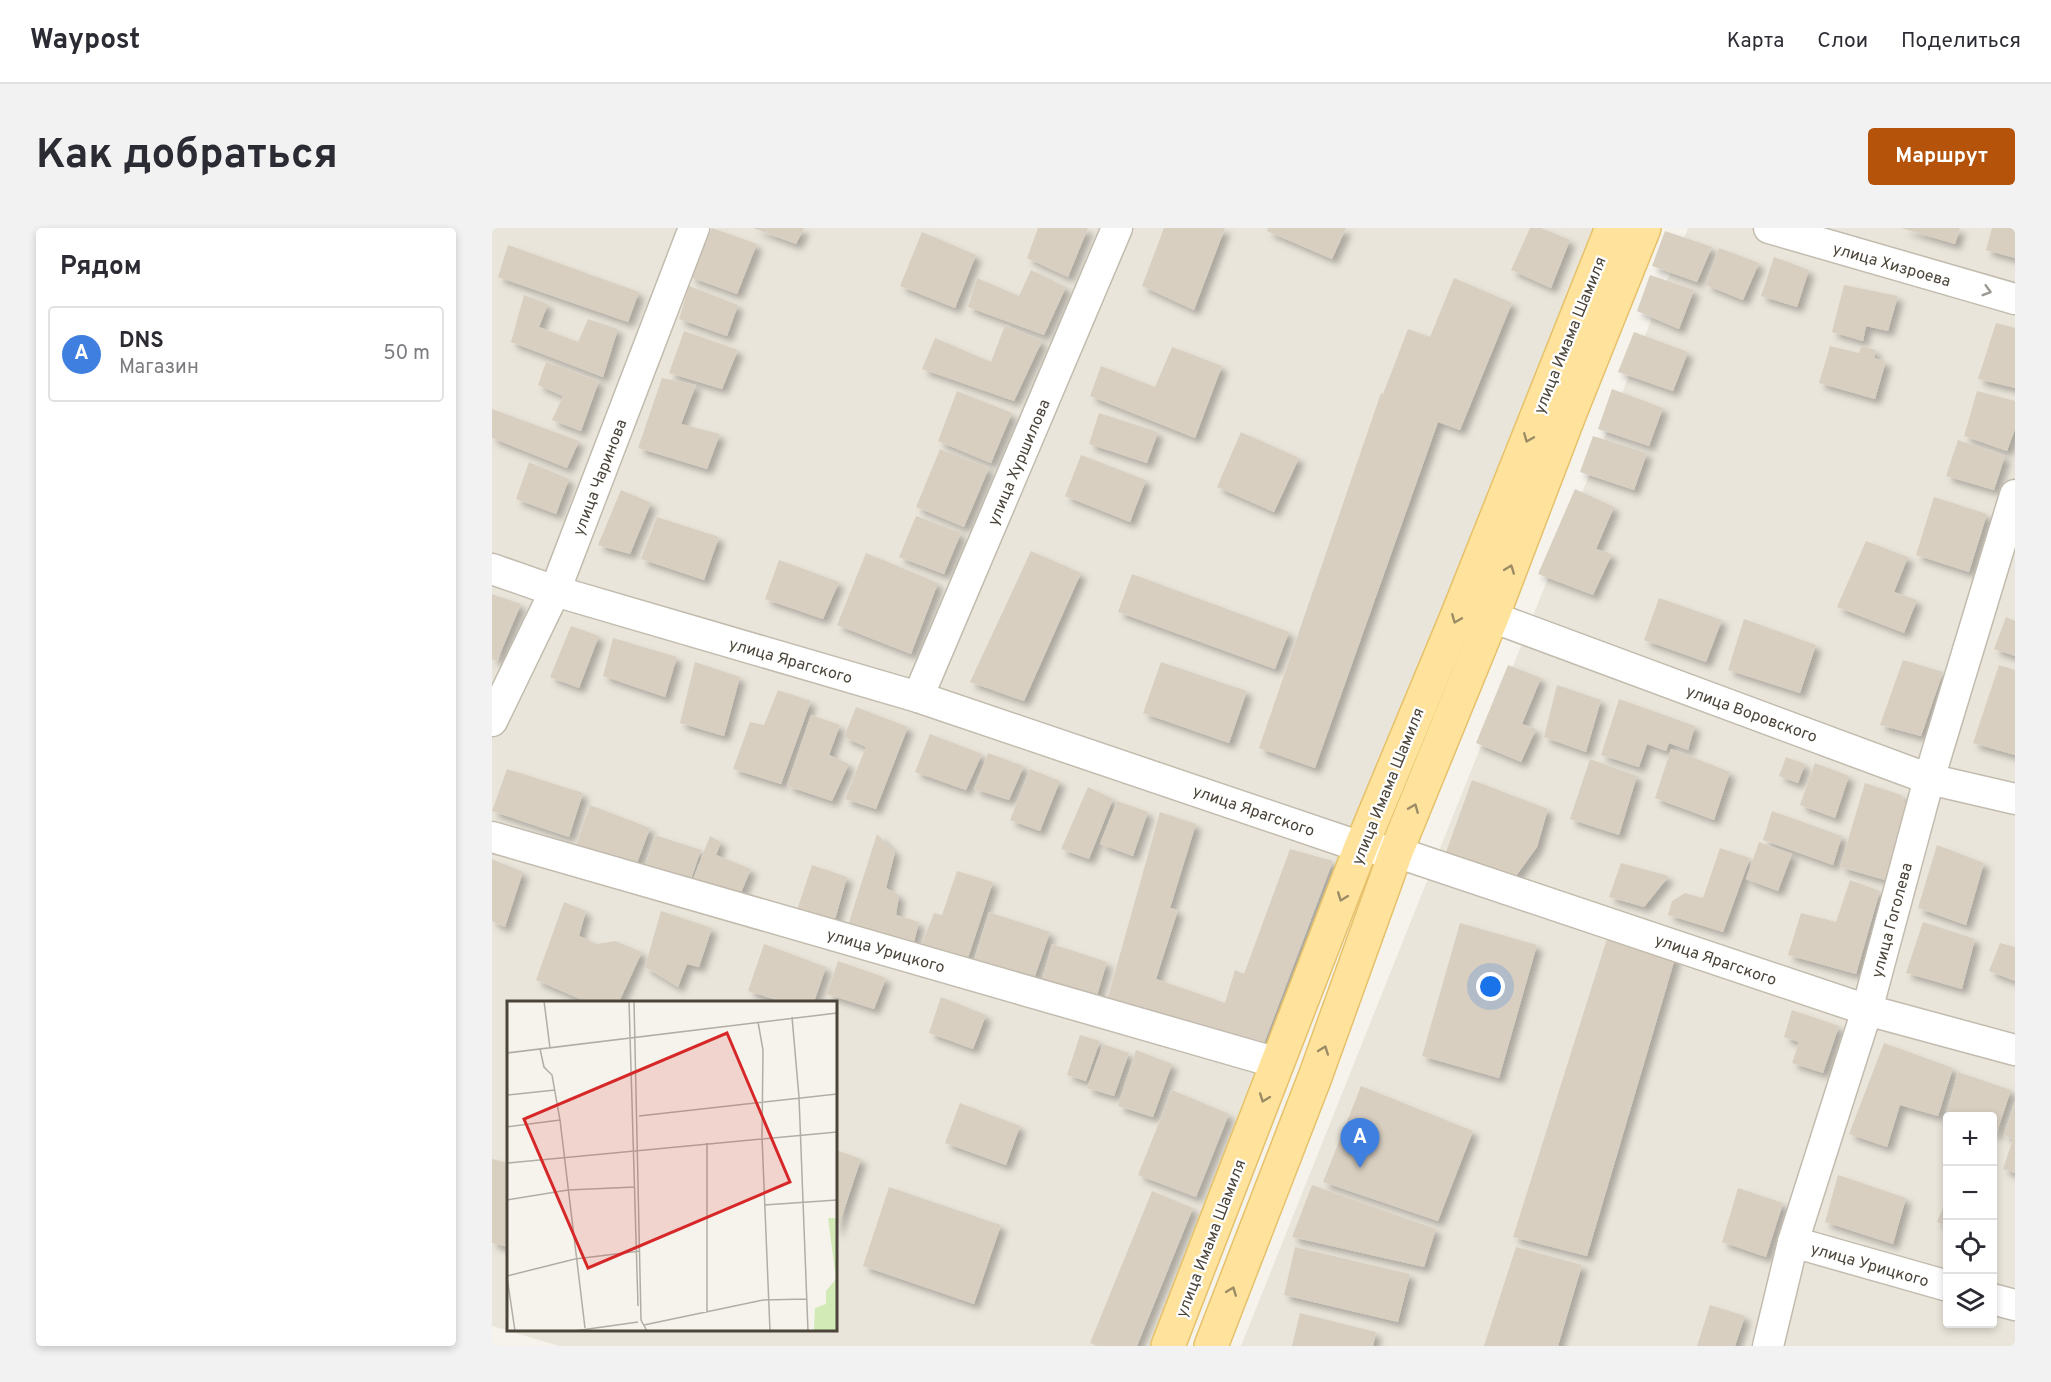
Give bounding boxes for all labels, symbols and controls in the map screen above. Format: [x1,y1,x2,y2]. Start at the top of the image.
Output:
text: Waypost [30,23,140,59]
text: Карта [1727,28,1784,55]
text: Слои [1817,28,1868,55]
text: Поделиться [1901,28,2021,55]
button: Маршрут [1868,128,2015,185]
text: Как добраться [36,130,338,183]
street label: улица Хизроева [1830,240,1953,292]
text: Рядом [60,251,142,284]
street label: улица Имама Шамиля [1530,254,1612,417]
one-way arrow [1981,284,1992,296]
text: DNS [119,328,164,355]
text: A [74,341,89,367]
text: 50 m [383,341,430,367]
text: Магазин [119,355,199,381]
street label: улица Хуршилова [984,396,1056,529]
street label: улица Чаринова [569,417,632,539]
one-way arrow [1523,432,1535,443]
one-way arrow [1503,564,1516,575]
one-way arrow [1451,613,1463,624]
street label: улица Ярагского [726,635,855,689]
street label: улица Воровского [1683,682,1820,748]
street label: улица Имама Шамиля [1348,705,1430,868]
street label: улица Ярагского [1190,782,1317,842]
one-way arrow [1407,804,1419,815]
street label: улица Гоголева [1868,861,1918,980]
one-way arrow [1337,891,1349,902]
street label: улица Урицкого [824,925,947,978]
street label: улица Ярагского [1652,931,1779,991]
your location [1476,972,1505,1001]
inset map [507,1001,837,1331]
one-way arrow [1317,1045,1330,1056]
one-way arrow [1258,1092,1271,1103]
map controls [1943,1112,1997,1328]
button: + [1943,1112,1997,1166]
pin: A [1340,1118,1380,1168]
street label: улица Имама Шамиля [1172,1157,1251,1321]
button: − [1943,1166,1997,1220]
button: locate [1943,1220,1997,1274]
street label: улица Урицкого [1808,1239,1931,1292]
button: layers [1943,1274,1997,1328]
one-way arrow [1225,1287,1238,1297]

